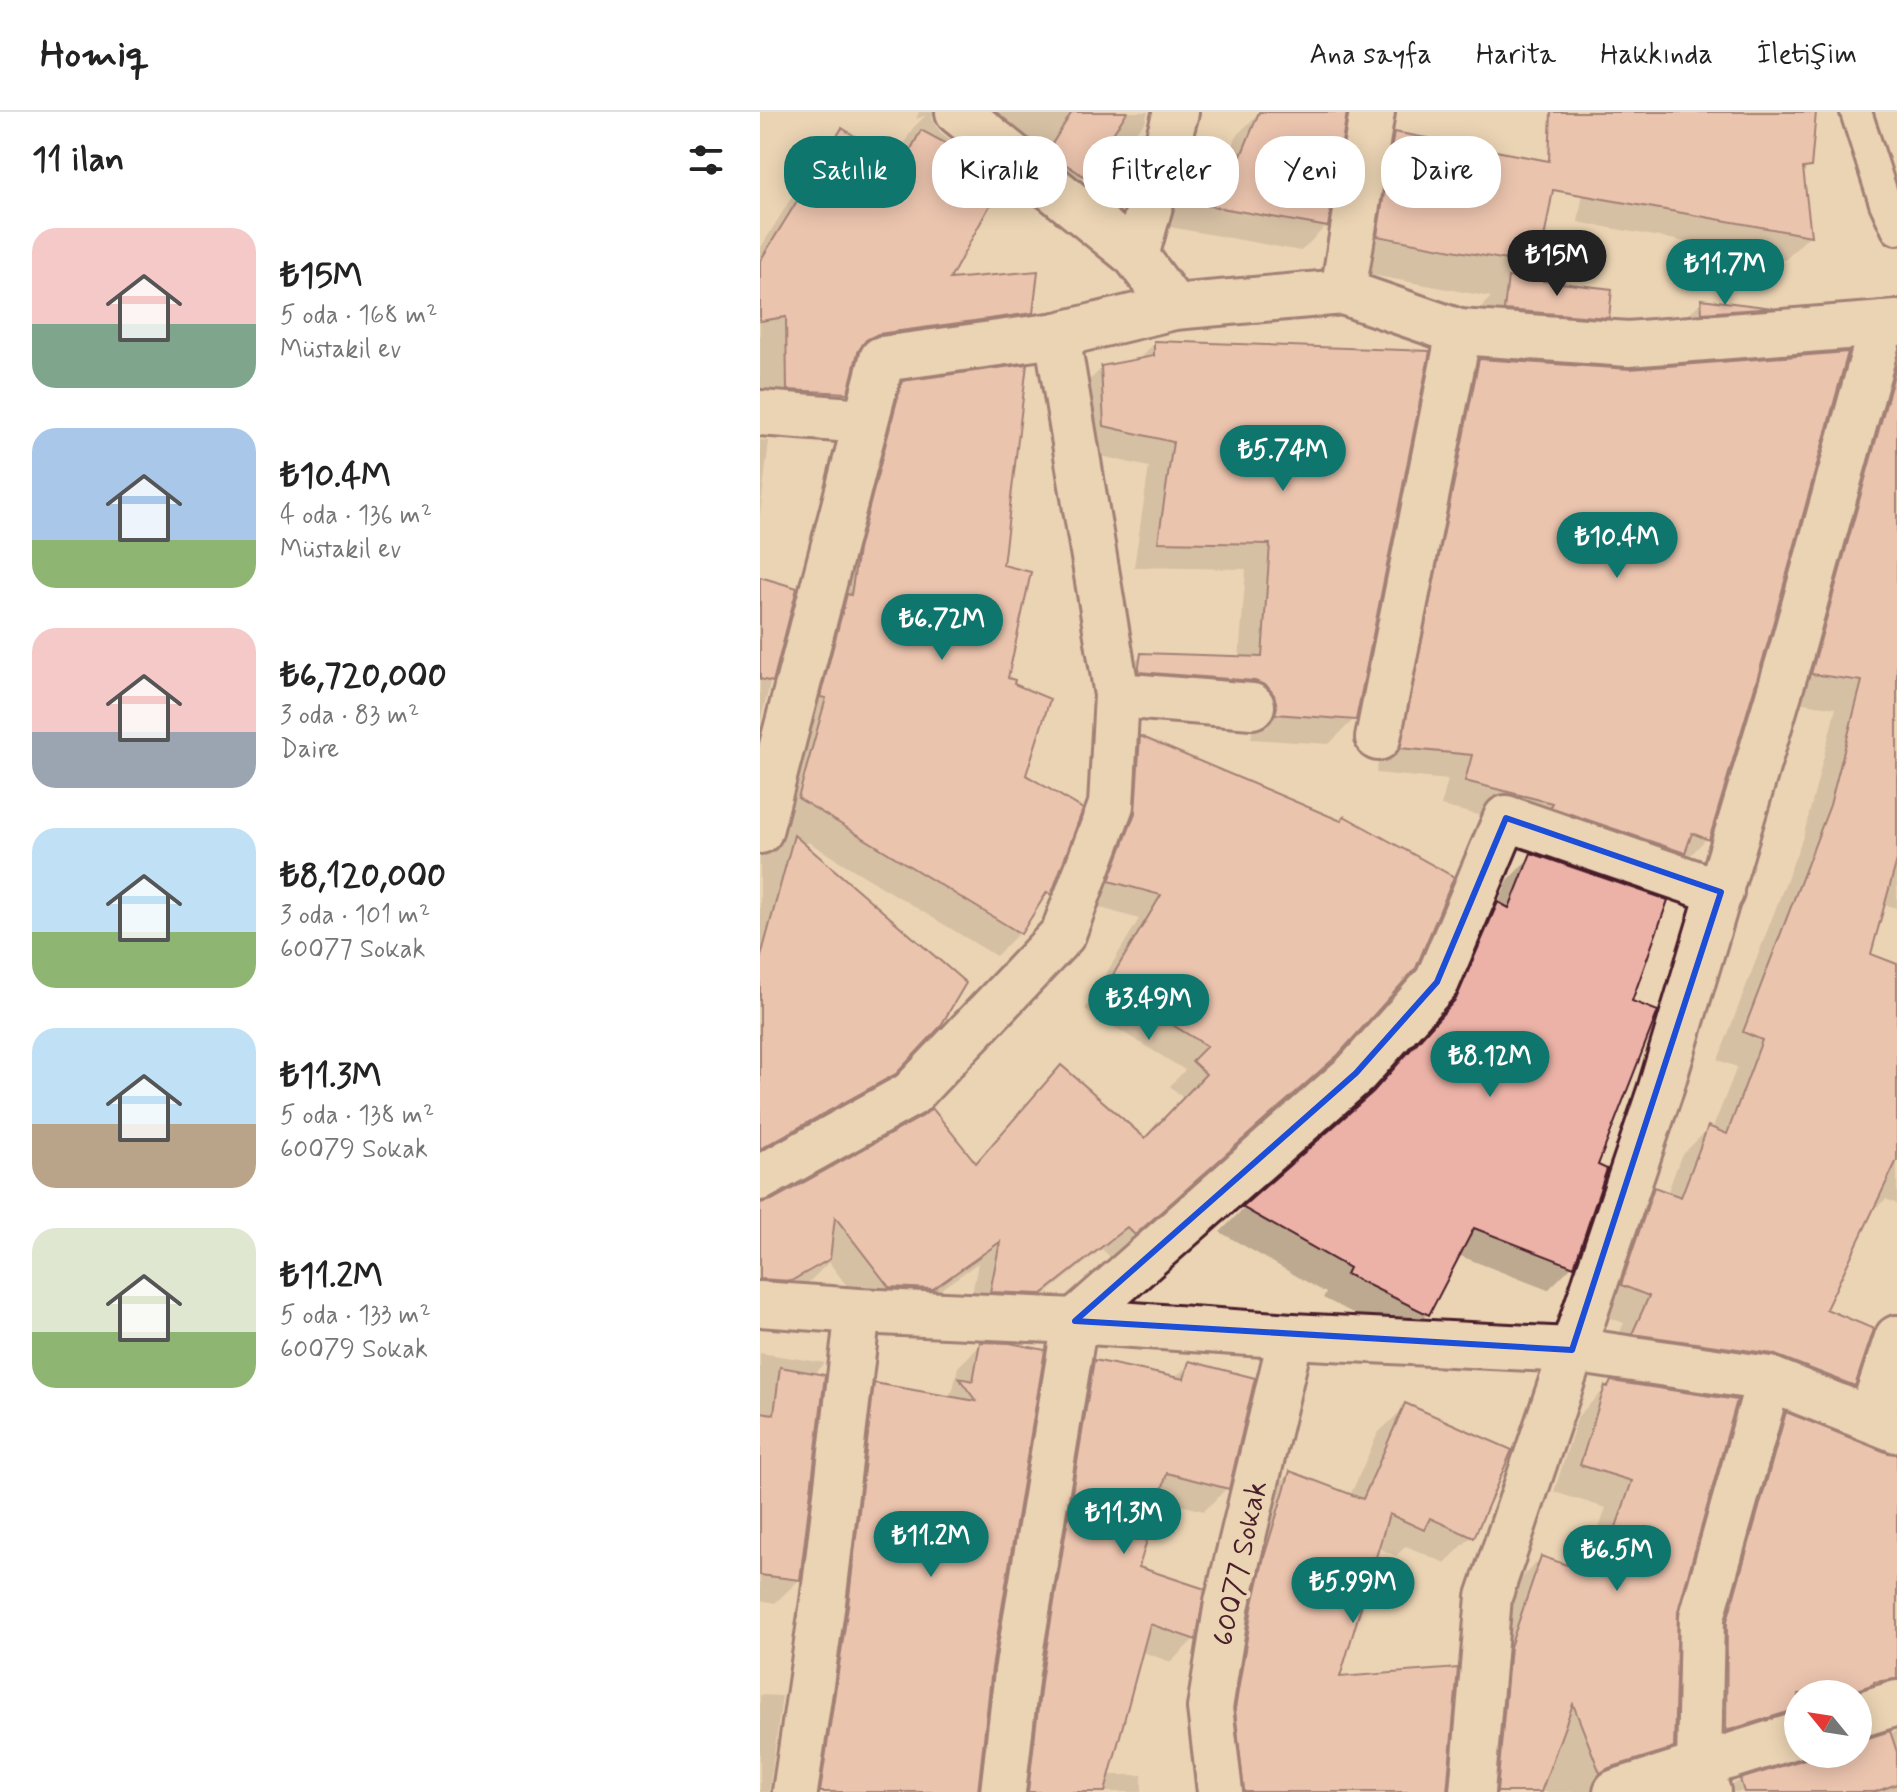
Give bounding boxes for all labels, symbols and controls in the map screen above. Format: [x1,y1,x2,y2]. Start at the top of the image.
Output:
text: Homiq [40,31,149,80]
text: Ana sayfa [1310,37,1432,74]
text: Harita [1476,37,1556,74]
text: Hakkında [1600,37,1713,74]
text: İletişim [1757,37,1857,74]
chip: Satılık [784,136,916,208]
chip: Kiralık [932,136,1067,208]
chip: Filtreler [1083,136,1239,208]
chip: Yeni [1255,136,1365,208]
chip: Daire [1381,136,1501,208]
text: 11 ilan [32,138,124,183]
icon: filters [684,138,728,182]
pin: ₺15M [1510,230,1604,298]
text: ₺15M [1525,239,1589,273]
pin: ₺11.7M [1660,239,1790,307]
text: ₺11.7M [1684,248,1766,282]
text: ₺15M [280,254,363,299]
icon: home [96,260,192,356]
text: 5 oda · 168 m² [280,299,438,333]
text: Müstakil ev [280,333,401,367]
pin: ₺5.74M [1218,425,1348,493]
text: ₺5.74M [1238,434,1328,468]
text: ₺10.4M [280,454,391,499]
icon: home [96,460,192,556]
text: 4 oda · 136 m² [280,499,432,533]
pin: ₺10.4M [1552,512,1682,580]
text: ₺10.4M [1575,521,1659,555]
text: Müstakil ev [280,533,401,567]
pin: ₺6.72M [877,594,1007,662]
text: ₺6.72M [899,603,985,637]
text: ₺6,720,000 [280,654,447,699]
icon: home [96,660,192,756]
text: 3 oda · 83 m² [280,699,419,733]
text: Daire [280,733,339,767]
text: ₺8,120,000 [280,854,446,899]
icon: home [96,860,192,956]
text: 3 oda · 101 m² [280,899,430,933]
text: 60077 Sokak [280,933,425,967]
pin: ₺3.49M [1084,974,1214,1042]
text: ₺3.49M [1106,983,1192,1017]
pin: ₺8.12M [1425,1031,1555,1099]
text: ₺8.12M [1448,1040,1532,1074]
text: ₺11.3M [280,1054,382,1099]
icon: home [96,1060,192,1156]
text: 5 oda · 138 m² [280,1099,434,1133]
text: 60079 Sokak [280,1133,428,1167]
text: ₺11.2M [280,1254,383,1299]
icon: home [96,1260,192,1356]
text: 5 oda · 133 m² [280,1299,431,1333]
text: 60079 Sokak [280,1333,428,1367]
street label: 60077 Sokak [1204,1477,1277,1649]
pin: ₺11.3M [1059,1488,1189,1556]
text: ₺11.3M [1085,1497,1163,1531]
pin: ₺11.2M [866,1511,996,1579]
text: ₺11.2M [892,1520,970,1554]
pin: ₺6.5M [1561,1525,1673,1593]
text: ₺6.5M [1581,1534,1653,1568]
pin: ₺5.99M [1288,1557,1418,1625]
text: ₺5.99M [1310,1566,1396,1600]
north arrow [1784,1680,1872,1768]
map controls [1784,1680,1872,1768]

